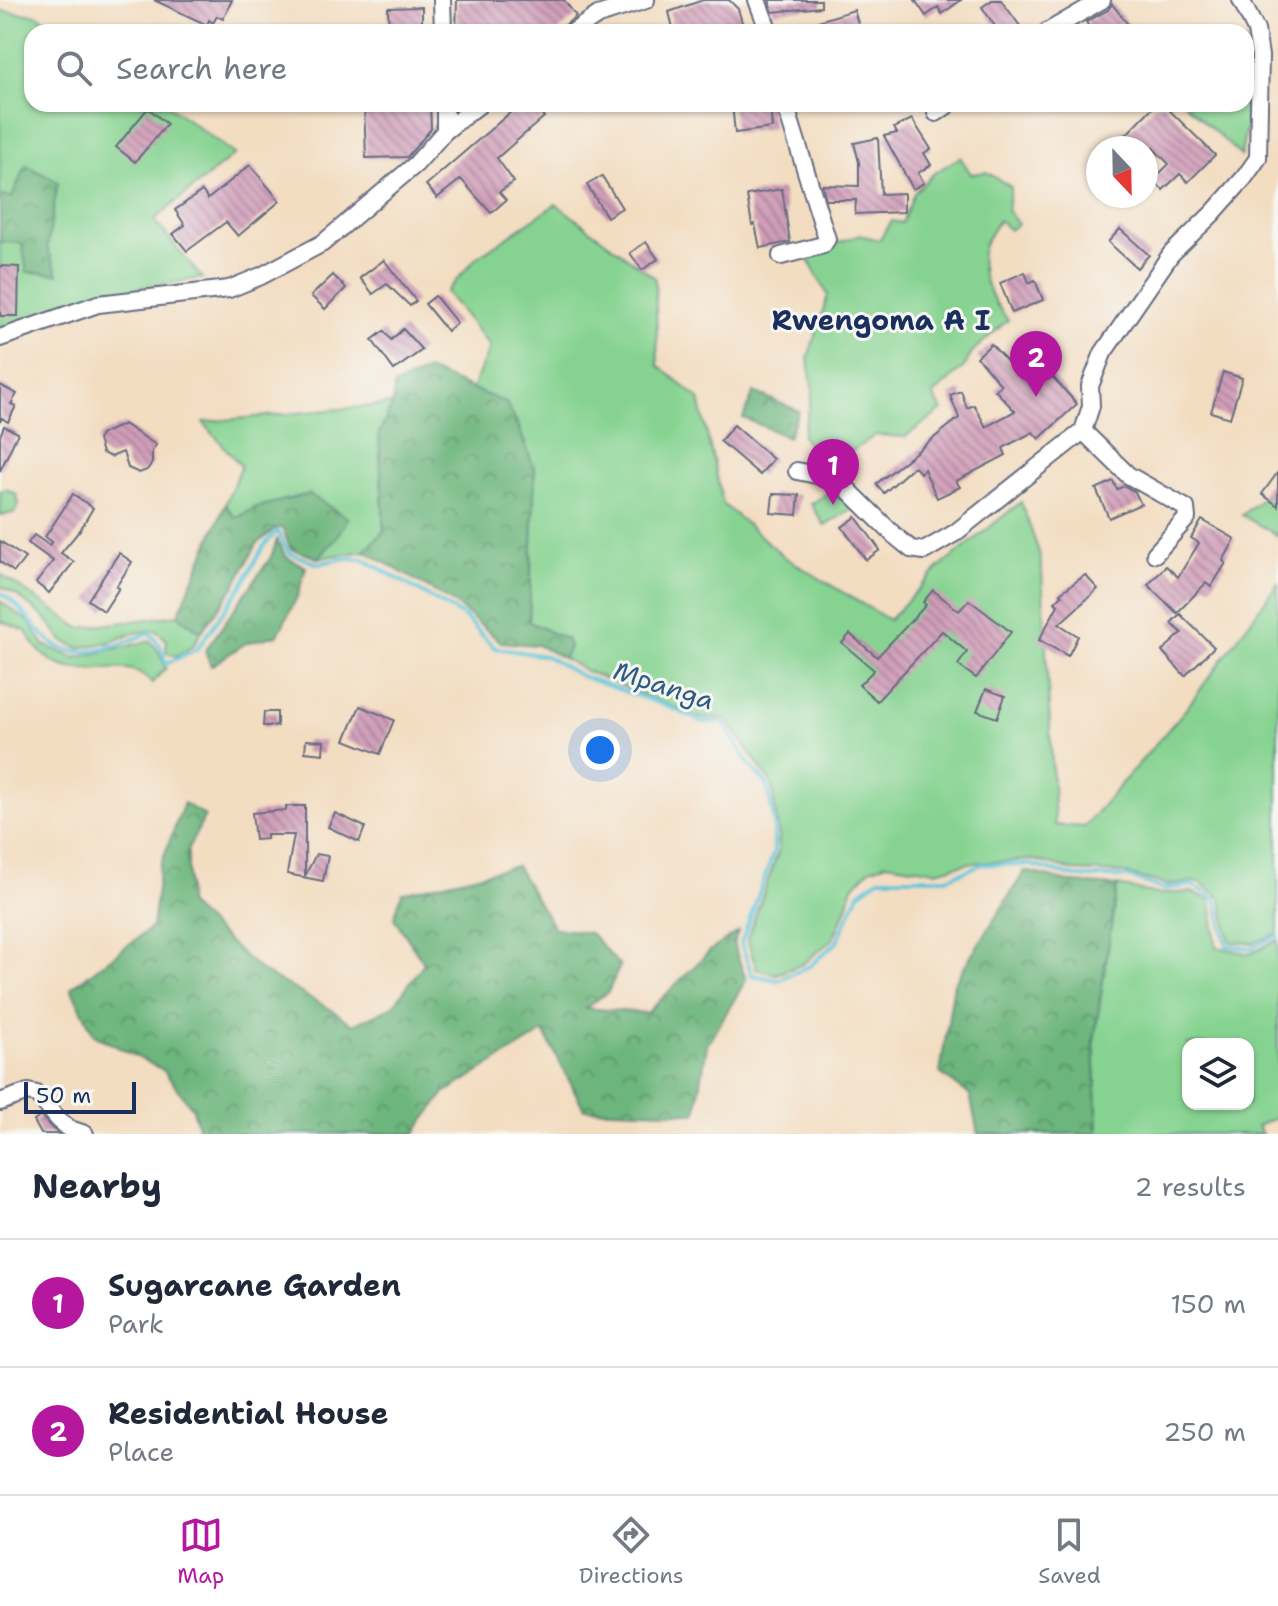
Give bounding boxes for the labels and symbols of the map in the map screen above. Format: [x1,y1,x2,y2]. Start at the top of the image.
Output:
north arrow [1086,136,1158,208]
district label: Rwengoma A I [772,301,990,339]
pin: 2 [1010,331,1062,397]
pin: 1 [807,439,859,505]
water label: Mpanga [609,652,719,718]
your location [580,730,620,770]
scale bar [24,1078,136,1114]

